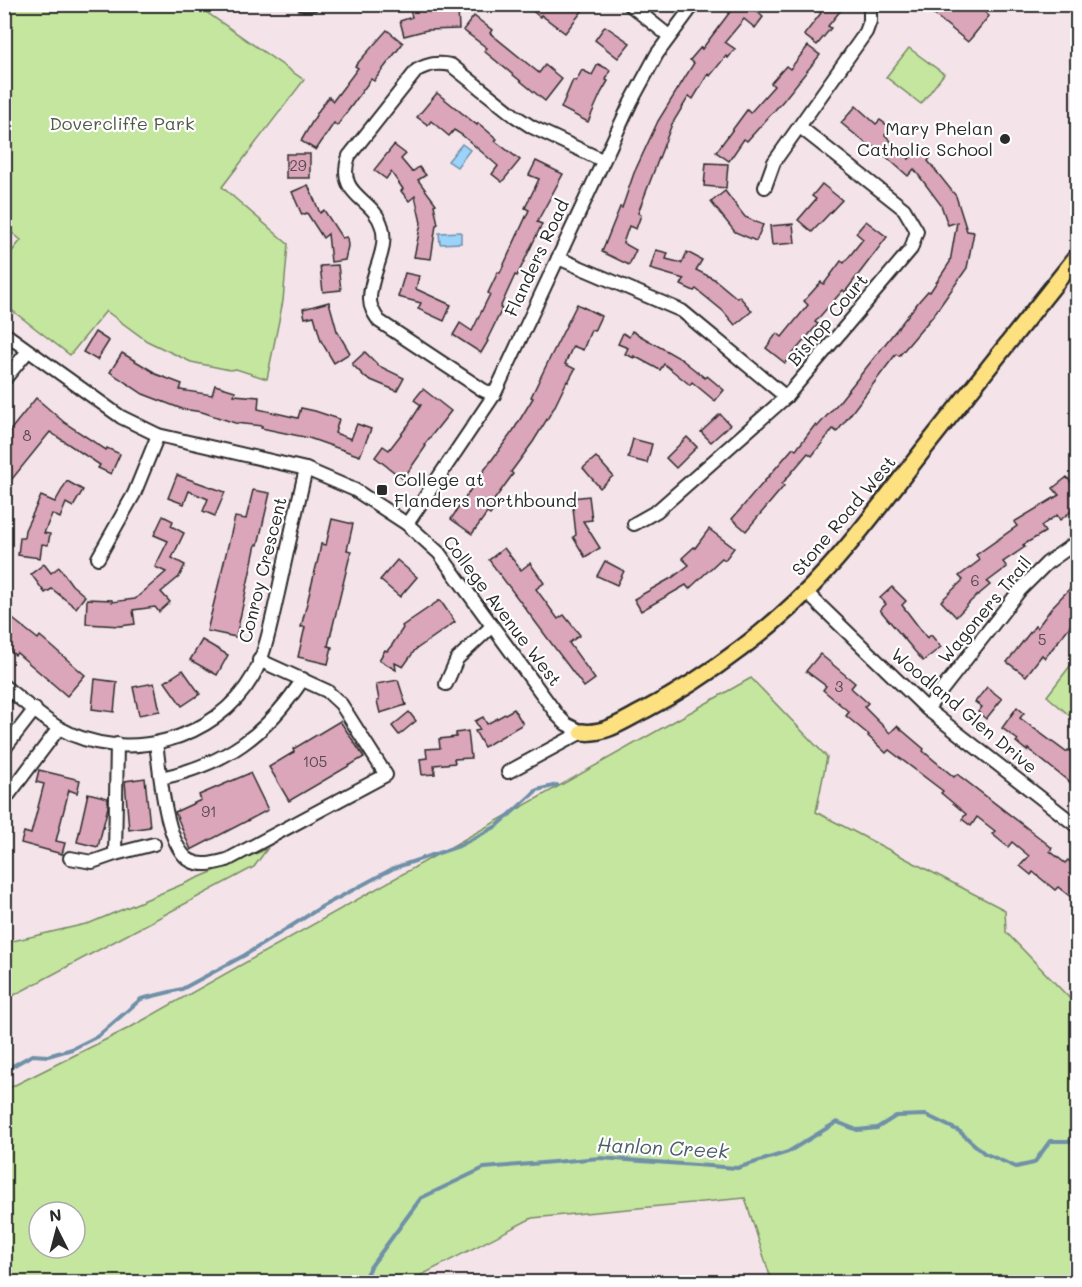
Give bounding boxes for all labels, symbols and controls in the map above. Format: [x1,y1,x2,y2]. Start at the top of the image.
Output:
park label: Dovercliffe Park [49,111,195,135]
place label: Mary Phelan Catholic School [857,116,993,161]
marker: Mary Phelan Catholic School [998,132,1012,146]
house number: 29 [289,155,307,175]
street label: Flanders Road [498,195,574,320]
street label: Bishop Court [782,268,873,371]
house number: 8 [22,425,32,445]
street label: Stone Road West [786,450,901,580]
place label: College at Flanders northbound [394,467,577,512]
marker: College at Flanders northbound [375,483,389,497]
street label: Conroy Crescent [232,494,292,645]
street label: College Avenue West [438,530,567,691]
street label: Wagoners Trail [932,551,1036,668]
house number: 6 [970,570,980,590]
house number: 5 [1038,629,1046,649]
street label: Woodland Glen Drive [887,642,1043,778]
house number: 3 [835,676,844,696]
house number: 105 [303,751,327,771]
house number: 91 [201,801,217,821]
water label: Hanlon Creek [597,1131,730,1163]
north arrow [27,1200,87,1260]
text: N [48,1204,63,1226]

